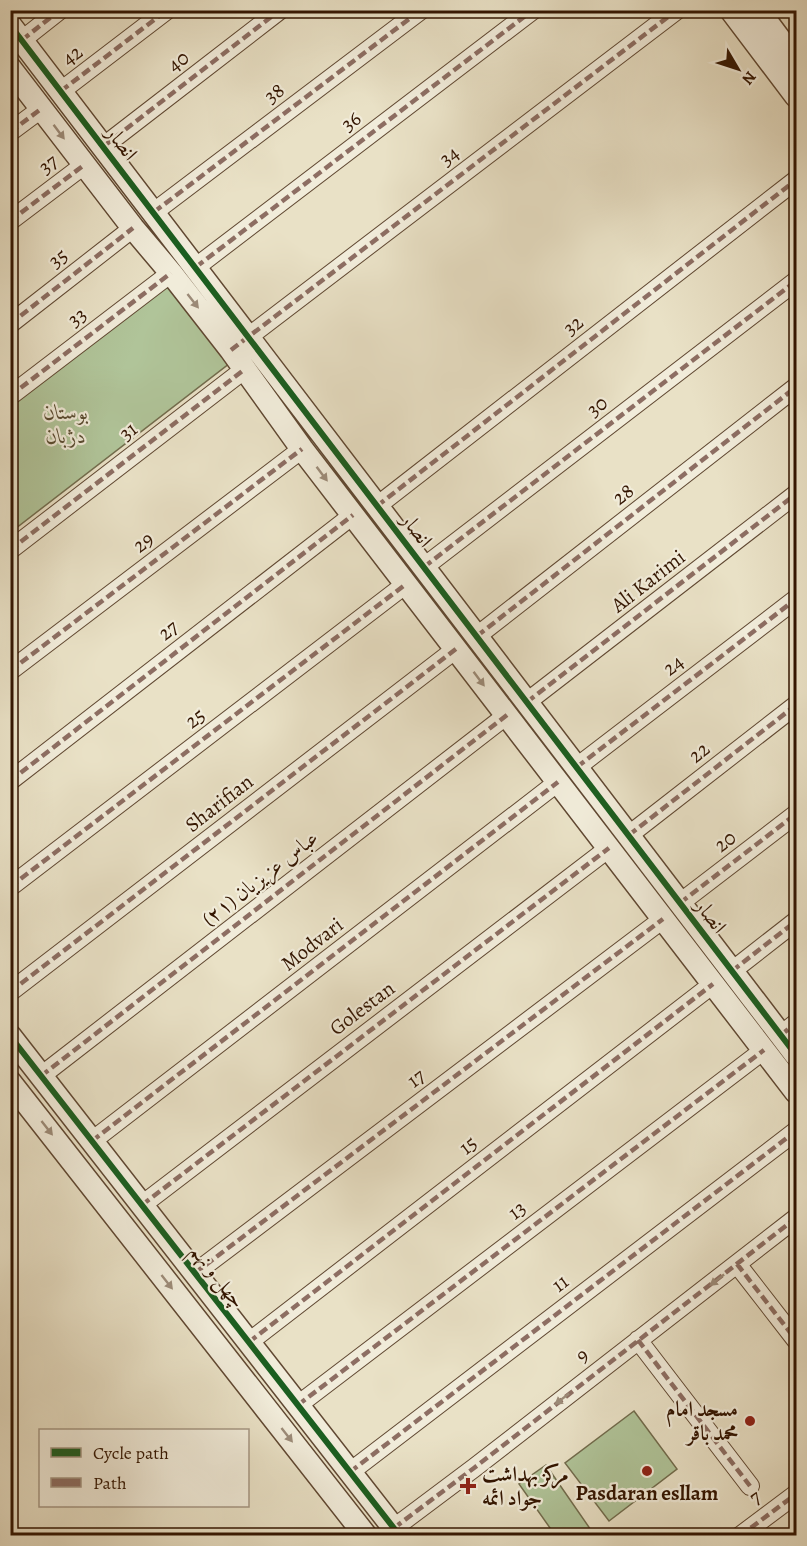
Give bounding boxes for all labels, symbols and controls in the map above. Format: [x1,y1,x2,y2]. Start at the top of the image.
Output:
street label: 42 [56,38,88,72]
north arrow [708,39,768,99]
street label: 40 [161,44,195,78]
text: N [736,66,761,90]
street label: 38 [258,76,290,110]
street label: 36 [335,104,367,138]
street label: انصار [99,118,144,166]
one-way arrow [52,124,64,139]
street label: 34 [433,139,465,173]
street label: 37 [33,147,64,180]
street label: 35 [42,241,74,275]
one-way arrow [186,293,199,309]
street label: 33 [62,301,92,333]
street label: 32 [557,308,589,342]
street label: 30 [581,389,613,423]
park label: بوستان دژبان [43,398,89,450]
street label: 31 [113,415,143,447]
one-way arrow [315,466,328,482]
street label: 28 [606,477,640,511]
street label: انصار [394,505,439,553]
street label: 29 [127,525,159,559]
street label: Ali Karimi [604,543,691,619]
street label: 27 [152,613,184,647]
street label: 24 [657,648,689,682]
one-way arrow [473,671,485,687]
street label: 25 [179,701,211,735]
street label: 22 [683,735,715,769]
street label: Sharifian [179,767,259,839]
street label: 20 [708,823,742,859]
street label: عباس عزیزیان (۲۱) [196,824,325,933]
street label: انصار [688,891,733,939]
street label: Modvari [275,911,349,977]
street label: Golestan [324,974,400,1042]
street label: 17 [401,1062,431,1094]
one-way arrow [40,1120,53,1136]
street label: 15 [453,1129,483,1161]
street label: 13 [502,1194,532,1226]
street label: چهل و نهم [179,1238,252,1318]
street label: 11 [546,1267,574,1299]
one-way arrow [709,1273,725,1286]
one-way arrow [160,1274,172,1289]
street label: 9 [570,1341,594,1369]
one-way arrow [555,1392,570,1404]
place label: مسجد امام محمد باقر [666,1395,738,1447]
marker: مسجد امام محمد باقر [743,1414,757,1428]
one-way arrow [281,1427,294,1443]
legend [39,1429,249,1507]
text: Cycle path [93,1441,169,1465]
place label: مرکز بهداشت جواد ائمه [482,1460,568,1512]
marker: Pasdaran esllam [640,1464,654,1478]
text: Path [93,1471,127,1495]
marker: مرکز بهداشت جواد ائمه [459,1477,477,1495]
place label: Pasdaran esllam [576,1479,719,1507]
street label: 7 [743,1483,767,1511]

